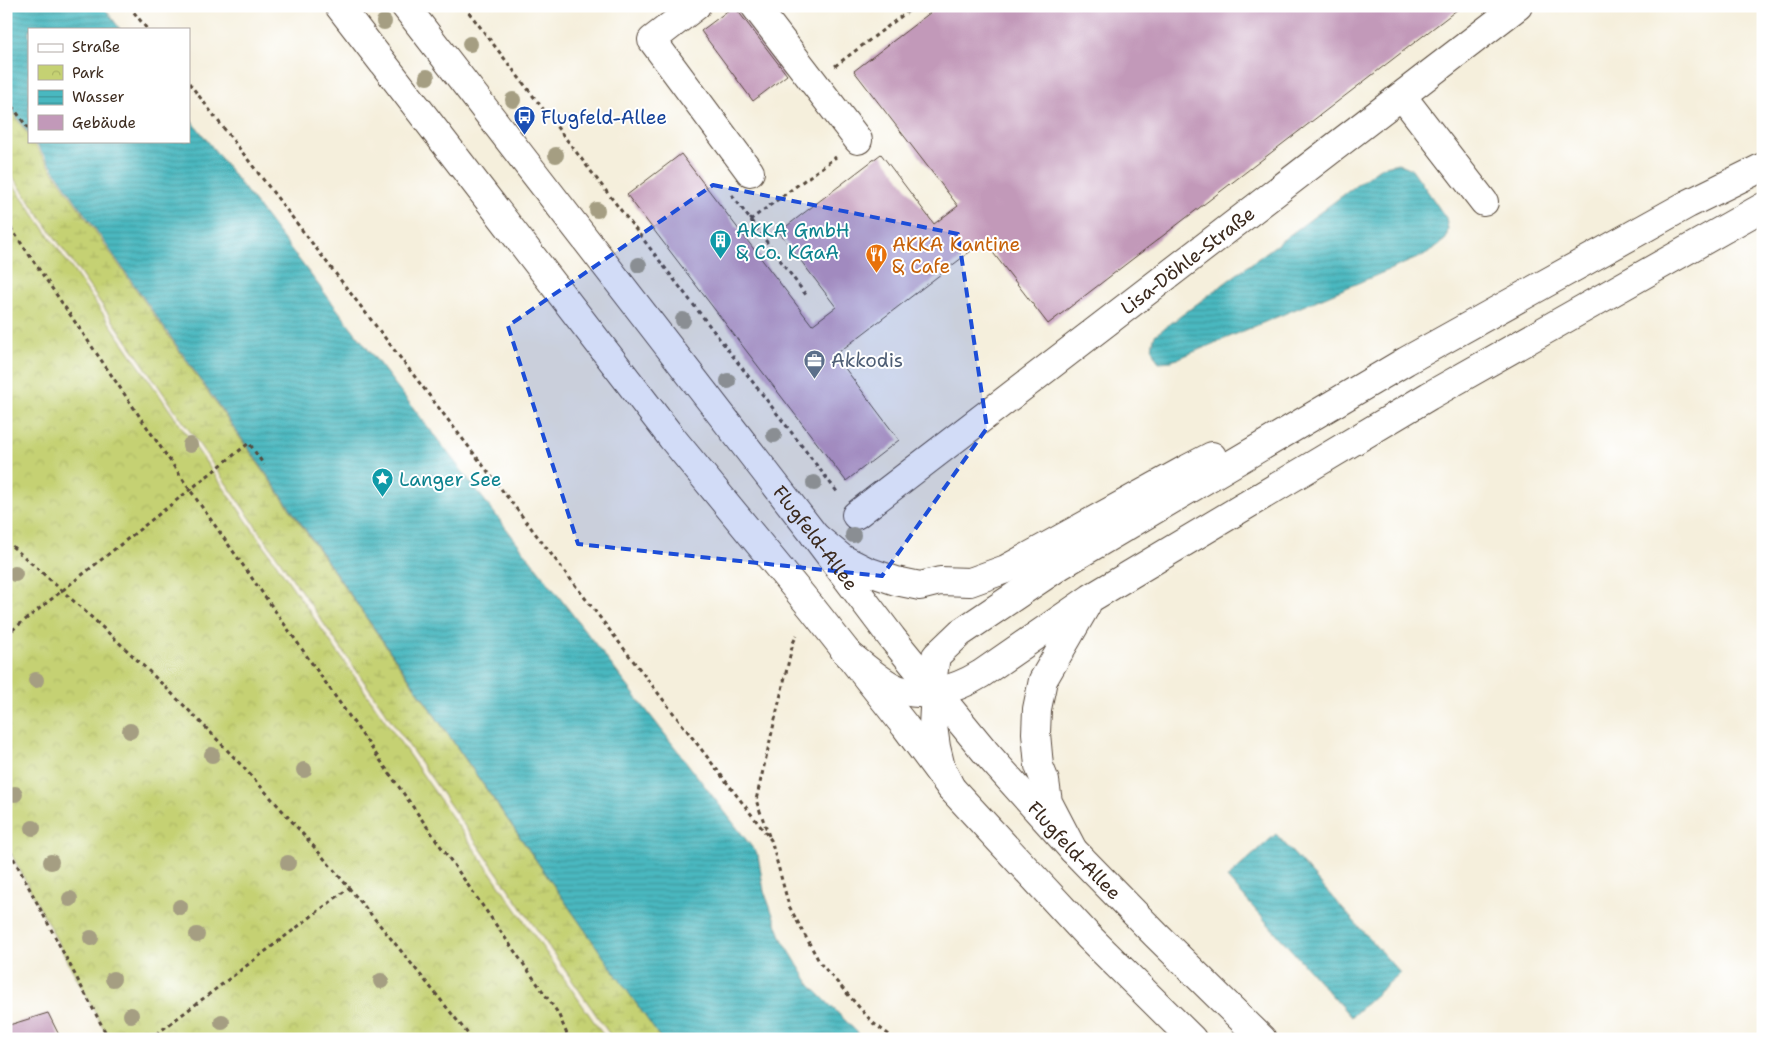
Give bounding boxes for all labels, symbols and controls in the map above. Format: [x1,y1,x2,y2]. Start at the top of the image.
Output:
legend [28,28,190,142]
text: Straße [72,37,120,57]
text: Park [72,63,104,83]
text: Wasser [72,87,125,107]
bus stop icon: Flugfeld-Allee [513,105,537,136]
place label: Flugfeld-Allee [541,105,667,130]
text: Gebäude [72,113,136,133]
street label: Lisa-Döhle-Straße [1115,201,1260,320]
place label: AKKA GmbH & Co. KGaA [736,218,850,265]
building icon: AKKA GmbH & Co. KGaA [708,229,732,260]
place label: AKKA Kantine & Cafe [892,232,1020,279]
restaurant icon: AKKA Kantine & Cafe [864,243,888,274]
office icon: Akkodis [803,348,827,379]
place label: Akkodis [831,348,903,373]
place icon: Langer See [371,467,395,498]
place label: Langer See [399,467,502,492]
street label: Flugfeld-Allee [768,480,864,595]
street label: Flugfeld-Allee [1022,796,1127,905]

